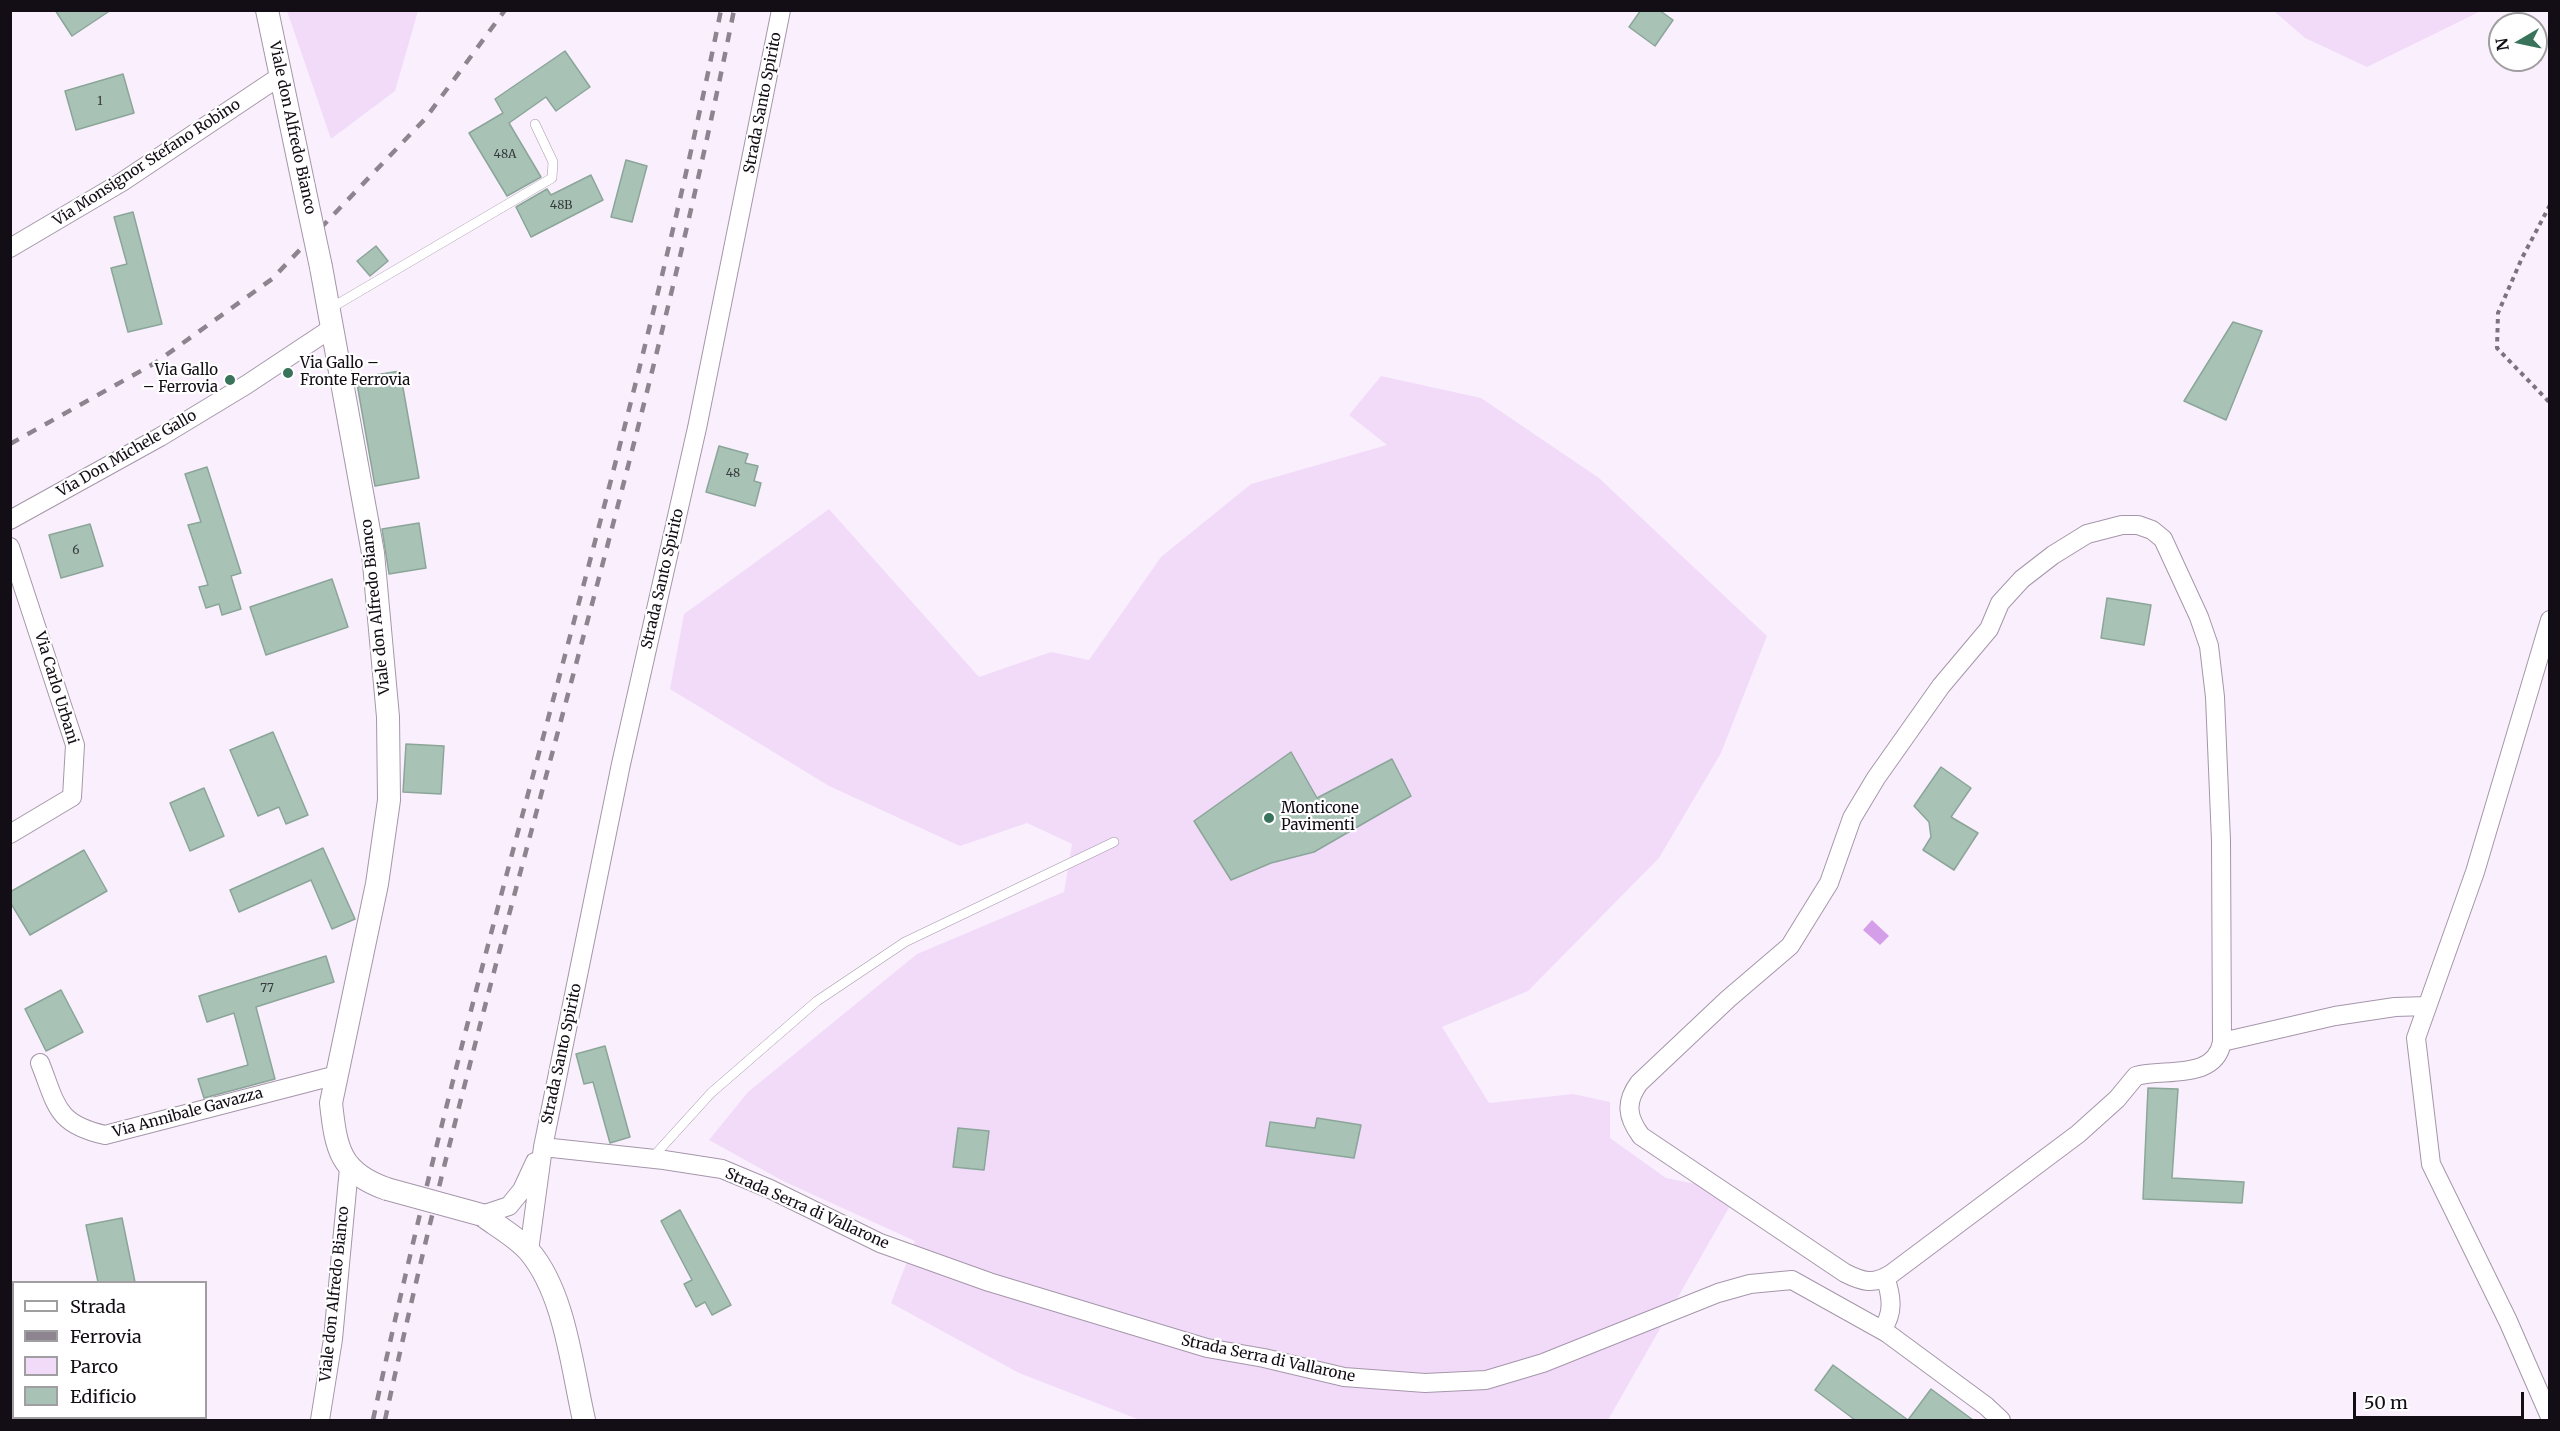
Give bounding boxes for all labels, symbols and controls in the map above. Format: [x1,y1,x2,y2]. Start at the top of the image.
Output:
north arrow [2488,12,2548,72]
street label: Strada Santo Spirito [740,31,786,175]
text: N [2491,37,2513,52]
street label: Viale don Alfredo Bianco [265,40,319,216]
house number: 1 [97,95,103,109]
street label: Via Monsignor Stefano Robino [50,96,244,230]
house number: 48A [494,148,516,162]
house number: 48B [550,199,572,213]
place label: Via Gallo – Fronte Ferrovia [300,355,410,390]
place label: Via Gallo – Ferrovia [143,362,218,397]
marker: Via Gallo – Fronte Ferrovia [281,366,295,380]
marker: Via Gallo – Ferrovia [223,373,237,387]
street label: Via Don Michele Gallo [54,407,200,501]
house number: 48 [726,467,740,481]
street label: Strada Santo Spirito [638,507,688,651]
street label: Viale don Alfredo Bianco [358,518,394,696]
house number: 6 [72,544,80,558]
street label: Via Carlo Urbani [30,630,82,746]
place label: Monticone Pavimenti [1281,800,1359,835]
marker: Monticone Pavimenti [1262,811,1276,825]
house number: 77 [260,982,274,996]
street label: Strada Santo Spirito [538,982,586,1126]
street label: Via Annibale Gavazza [111,1084,265,1142]
street label: Strada Serra di Vallarone [722,1165,892,1253]
street label: Viale don Alfredo Bianco [317,1205,353,1383]
legend [12,1281,207,1419]
text: Strada [70,1295,126,1318]
text: Ferrovia [70,1325,142,1348]
street label: Strada Serra di Vallarone [1179,1332,1357,1386]
text: Parco [70,1355,118,1378]
scale bar [2356,1380,2527,1418]
text: Edificio [70,1385,136,1408]
text: 50 m [2364,1391,2408,1414]

